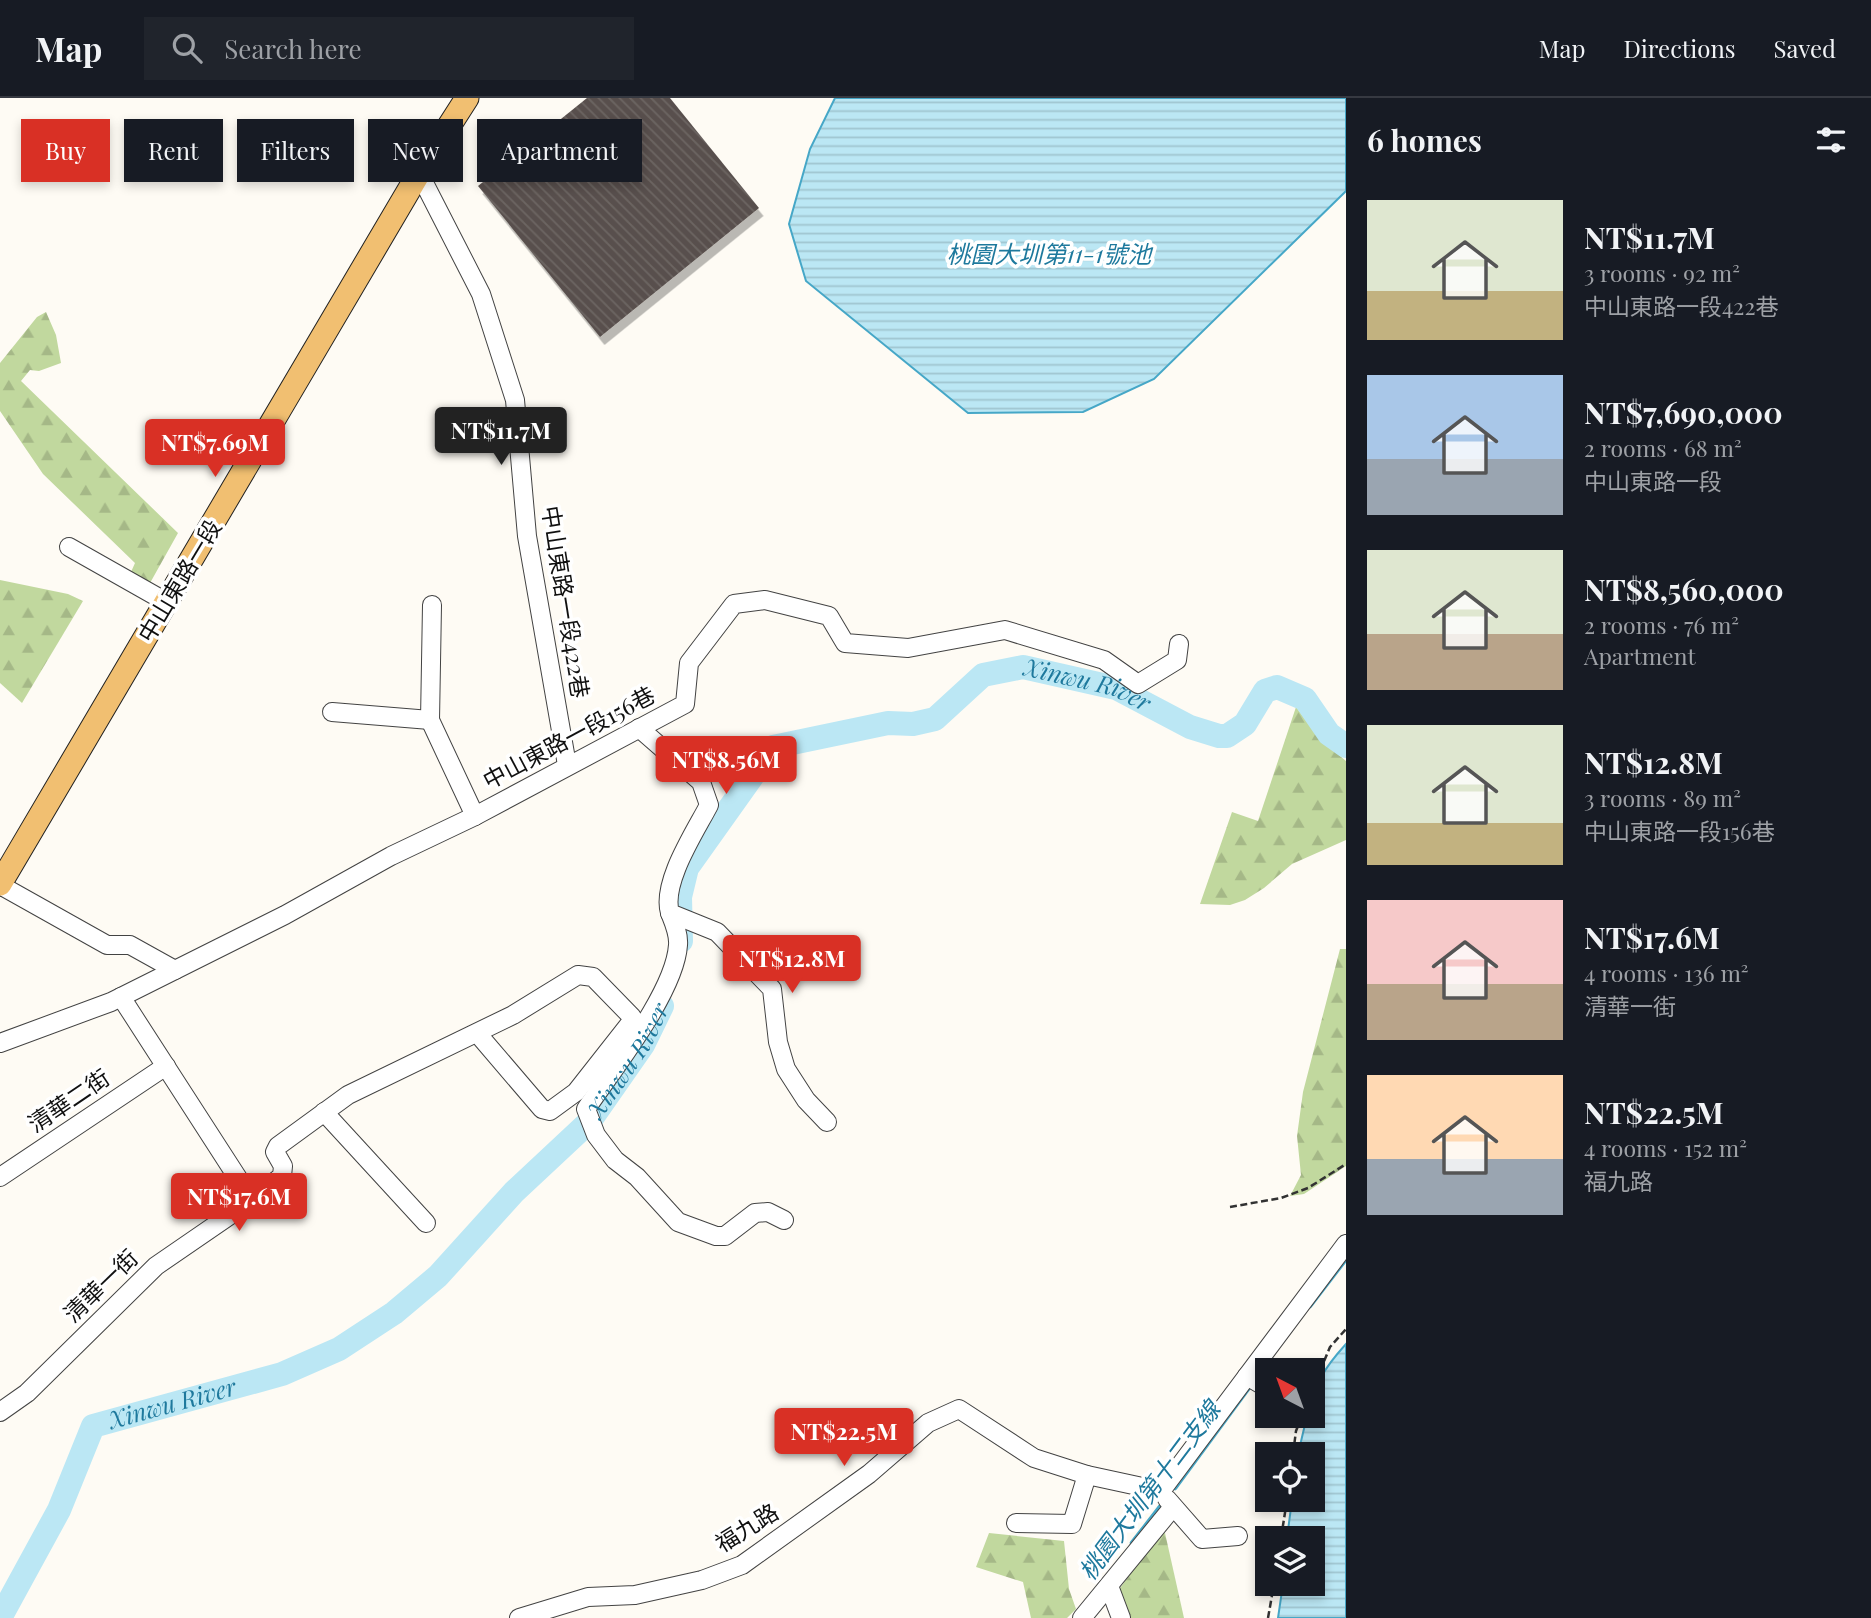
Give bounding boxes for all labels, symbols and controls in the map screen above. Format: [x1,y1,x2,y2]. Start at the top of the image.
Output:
search box [144,17,634,80]
text: Map [35,26,102,70]
icon: search [168,29,206,67]
text: Search here [224,31,362,66]
text: Map [1539,32,1585,64]
text: Directions [1623,32,1736,64]
text: Saved [1774,32,1836,64]
chip: Buy [21,119,110,182]
chip: Rent [124,119,223,182]
chip: Filters [237,119,354,182]
chip: New [368,119,463,182]
chip: Apartment [477,119,642,182]
text: 6 homes [1367,120,1482,160]
icon: filters [1812,121,1850,159]
text: NT$11.7M [1584,217,1715,257]
icon: home [1423,228,1507,312]
water label: 桃園大圳第11-1號池 [947,237,1154,269]
text: 3 rooms · 92 m² [1584,257,1740,288]
text: 中山東路一段422巷 [1584,290,1778,321]
text: NT$7,690,000 [1584,392,1783,432]
icon: home [1423,403,1507,487]
pin: NT$11.7M [429,408,573,467]
text: NT$11.7M [451,414,551,445]
pin: NT$7.69M [143,420,287,479]
text: NT$7.69M [161,426,269,457]
text: 2 rooms · 68 m² [1584,432,1742,463]
text: 中山東路一段 [1584,465,1722,496]
street label: 中山東路一段422巷 [536,503,597,700]
street label: 中山東路一段 [130,513,228,647]
text: NT$8,560,000 [1584,569,1784,609]
icon: home [1423,578,1507,662]
text: 2 rooms · 76 m² [1584,609,1739,640]
text: Apartment [1584,640,1696,671]
water label: Xinwu River [1020,650,1158,718]
street label: 中山東路一段156巷 [477,678,660,795]
pin: NT$8.56M [654,736,798,796]
text: NT$12.8M [1584,742,1723,782]
text: NT$8.56M [672,743,780,774]
icon: home [1423,753,1507,837]
text: 3 rooms · 89 m² [1584,782,1741,813]
text: 中山東路一段156巷 [1584,815,1775,846]
text: NT$17.6M [1584,917,1720,957]
icon: home [1423,928,1507,1012]
pin: NT$12.8M [720,936,864,995]
text: NT$12.8M [739,942,845,973]
text: 4 rooms · 136 m² [1584,957,1749,988]
text: 清華一街 [1584,990,1676,1021]
water label: Xinwu River [578,997,675,1125]
street label: 清華二街 [21,1061,115,1138]
text: NT$22.5M [1584,1092,1724,1132]
icon: home [1423,1103,1507,1187]
text: 4 rooms · 152 m² [1584,1132,1747,1163]
text: 福九路 [1584,1165,1653,1196]
pin: NT$17.6M [167,1174,311,1233]
text: NT$17.6M [187,1180,291,1211]
street label: 清華一街 [56,1242,144,1328]
north arrow [1255,1358,1325,1428]
map controls [1255,1358,1325,1596]
water label: Xinwu River [104,1369,240,1435]
water label: 桃園大圳第十二支線 [1071,1392,1228,1586]
pin: NT$22.5M [772,1408,916,1468]
text: NT$22.5M [790,1415,898,1446]
button: locate [1255,1442,1325,1512]
street label: 福九路 [709,1495,784,1558]
button: layers [1255,1526,1325,1596]

